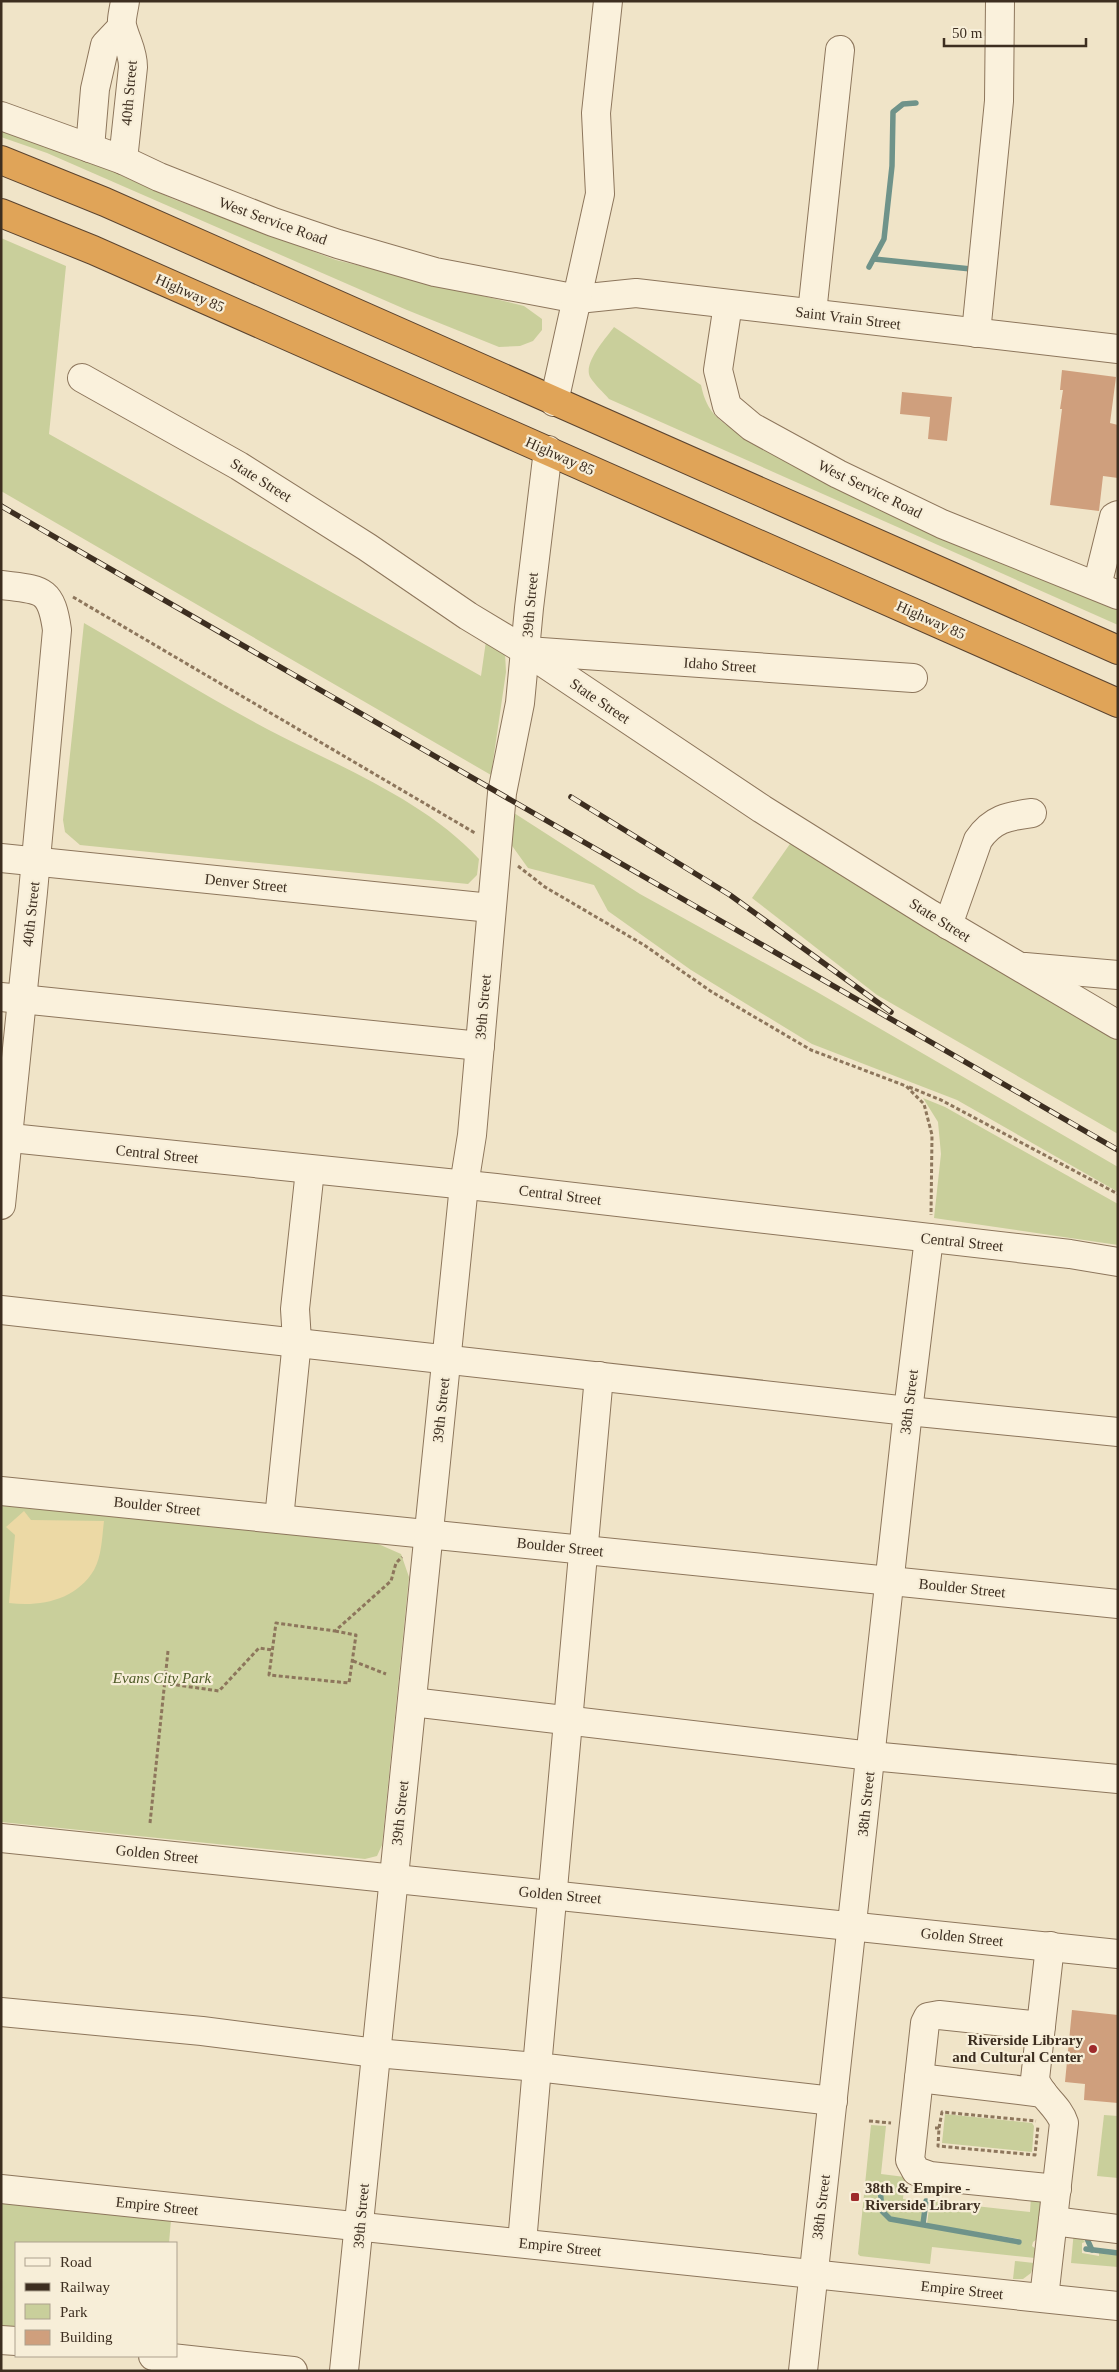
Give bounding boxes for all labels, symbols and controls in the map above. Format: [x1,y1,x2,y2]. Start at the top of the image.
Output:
scale bar [944,15,1086,47]
text: 50 m [952,25,983,41]
street label: 40th Street [118,59,140,126]
street label: West Service Road [217,194,330,248]
street label: Highway 85 [153,271,227,315]
street label: Saint Vrain Street [794,304,903,333]
street label: Highway 85 [523,434,597,478]
street label: State Street [228,455,295,505]
street label: West Service Road [815,457,925,521]
street label: 39th Street [519,571,541,638]
street label: Highway 85 [894,598,968,642]
street label: Idaho Street [683,654,758,676]
street label: State Street [567,675,634,727]
street label: Denver Street [204,871,289,895]
street label: 40th Street [20,880,42,947]
street label: State Street [907,895,974,945]
street label: 39th Street [472,973,494,1040]
street label: Central Street [115,1142,200,1166]
street label: Central Street [518,1182,603,1208]
street label: Central Street [920,1230,1005,1254]
street label: 38th Street [897,1368,921,1435]
street label: 39th Street [430,1376,452,1443]
street label: Boulder Street [113,1493,202,1519]
street label: Boulder Street [516,1534,605,1560]
street label: Boulder Street [918,1575,1007,1601]
park label: Evans City Park [112,1670,211,1686]
street label: 38th Street [855,1770,877,1837]
street label: 39th Street [389,1779,411,1846]
street label: Golden Street [115,1842,200,1866]
street label: Golden Street [518,1883,603,1907]
street label: Golden Street [920,1925,1005,1949]
place label: Riverside Library and Cultural Center [952,2032,1083,2065]
marker: Riverside Library and Cultural Center [1087,2043,1099,2055]
street label: 38th Street [809,2173,833,2240]
place label: 38th & Empire - Riverside Library [865,2180,981,2213]
street label: 39th Street [350,2182,372,2249]
marker: 38th & Empire - Riverside Library [849,2191,861,2203]
street label: Empire Street [115,2194,200,2218]
street label: Empire Street [518,2235,603,2259]
legend [15,2242,178,2357]
text: Road [60,2254,92,2270]
street label: Empire Street [920,2278,1005,2302]
text: Railway [60,2279,110,2295]
text: Park [60,2304,88,2320]
text: Building [60,2329,113,2345]

